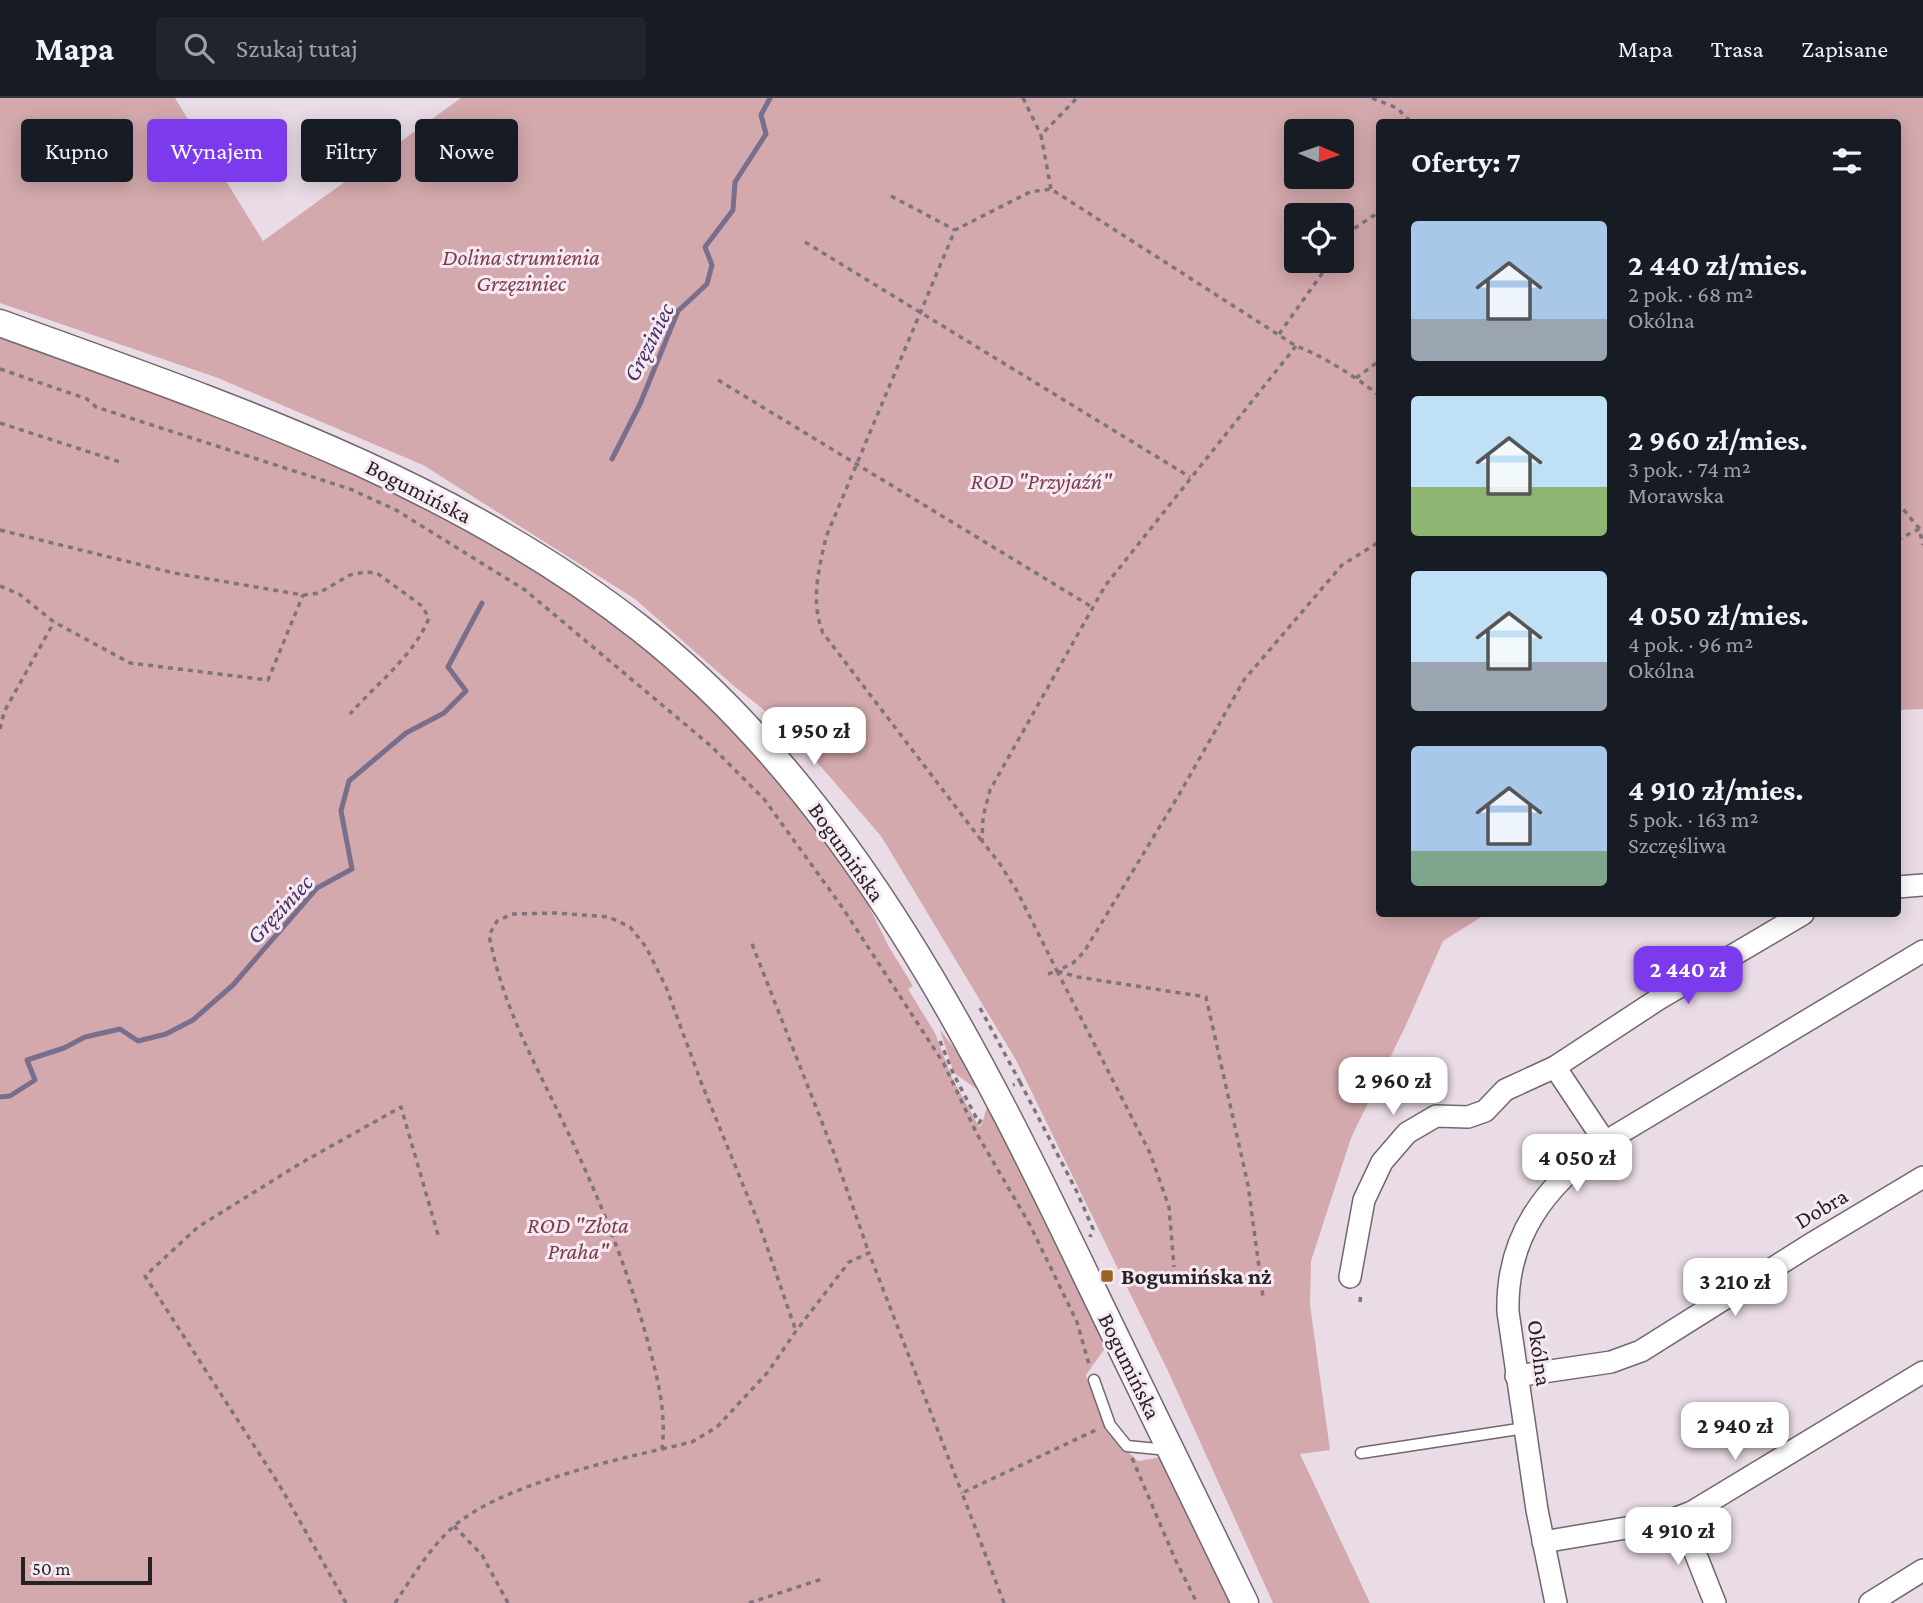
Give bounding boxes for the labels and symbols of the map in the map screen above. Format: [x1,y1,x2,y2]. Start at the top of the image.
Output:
north arrow [1284,119,1354,189]
park label: Dolina strumienia Grzęziniec [442,244,600,296]
water label: Gręziniec [617,298,679,386]
street label: Bogumińska [362,453,476,529]
park label: ROD "Przyjaźń" [970,468,1113,495]
pin: 1 950 zł [742,708,886,767]
street label: Bogumińska [803,798,891,907]
water label: Gręziniec [240,869,318,949]
pin: 2 440 zł [1616,946,1760,1006]
pin: 2 960 zł [1321,1058,1465,1117]
pin: 4 050 zł [1505,1134,1649,1194]
street label: Dobra [1790,1182,1852,1234]
park label: ROD "Złota Praha" [527,1212,629,1264]
pin: 3 210 zł [1663,1258,1807,1318]
place label: Bogumińska nż [1121,1263,1272,1289]
marker: Bogumińska nż [1099,1268,1115,1284]
street label: Bogumińska [1093,1309,1167,1424]
street label: Okólna [1522,1318,1558,1388]
pin: 2 940 zł [1663,1402,1807,1462]
pin: 4 910 zł [1606,1508,1750,1567]
scale bar [21,1554,152,1586]

